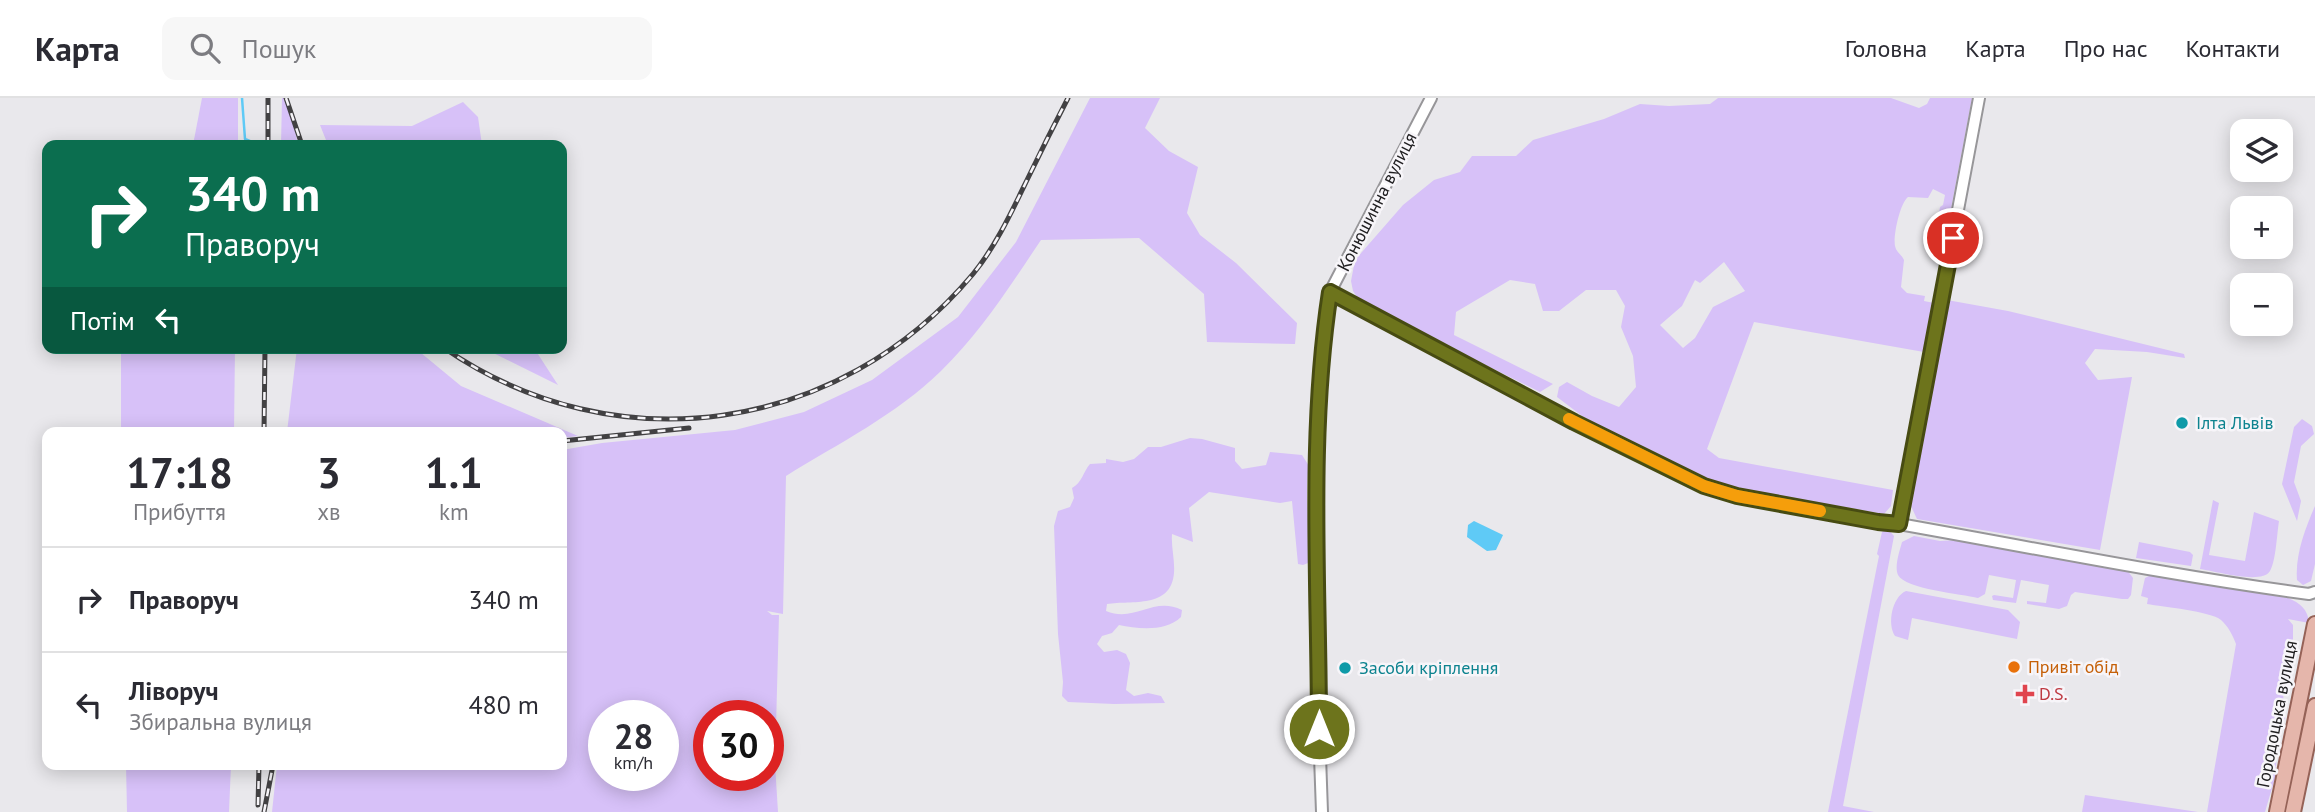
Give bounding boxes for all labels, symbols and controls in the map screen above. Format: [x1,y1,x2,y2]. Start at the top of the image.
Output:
search box [162,17,652,80]
text: Карта [35,27,120,70]
icon: search [186,29,224,67]
text: Пошук [242,32,316,65]
text: Головна [1845,33,1927,64]
text: Карта [1965,33,2026,64]
text: Про нас [2064,33,2148,64]
text: Контакти [2186,33,2280,64]
map controls [2230,119,2293,336]
button: layers [2230,119,2293,182]
street label: Конюшинна вулиця [1332,128,1421,275]
text: 340 m [185,161,320,225]
icon: right [70,168,161,259]
button: + [2230,196,2293,259]
pin [1923,208,1983,268]
icon: arrive [1934,219,1972,257]
text: Праворуч [185,223,320,265]
button: − [2230,273,2293,336]
icon: left [149,301,187,339]
text: Потім [70,304,135,337]
place label: Ілта Львів [2196,411,2273,434]
marker: Ілта Львів [2174,415,2190,431]
text: 17:18 [126,445,233,500]
text: 3 [317,445,341,500]
text: 1.1 [425,445,483,500]
text: Прибуття [133,497,226,526]
text: хв [317,497,340,526]
text: km [439,497,469,526]
icon: right [70,581,108,619]
text: Праворуч [129,583,239,616]
text: 340 m [468,583,539,616]
street label: Городоцька вулиця [2251,638,2302,789]
place label: Привіт обід [2028,655,2119,678]
place label: Засоби кріплення [1359,656,1498,679]
marker: Привіт обід [2006,659,2022,675]
marker: Засоби кріплення [1337,660,1353,676]
text: Ліворуч [129,674,219,707]
place label: D.S. [2039,682,2068,705]
icon: left [70,686,108,724]
marker: D.S. [2017,686,2033,702]
text: 480 m [468,688,539,721]
position arrow [1282,692,1356,766]
speed limit sign: 30 [693,700,784,791]
text: Збиральна вулиця [129,707,312,736]
text: 28 [614,713,653,759]
text: km/h [614,751,653,774]

